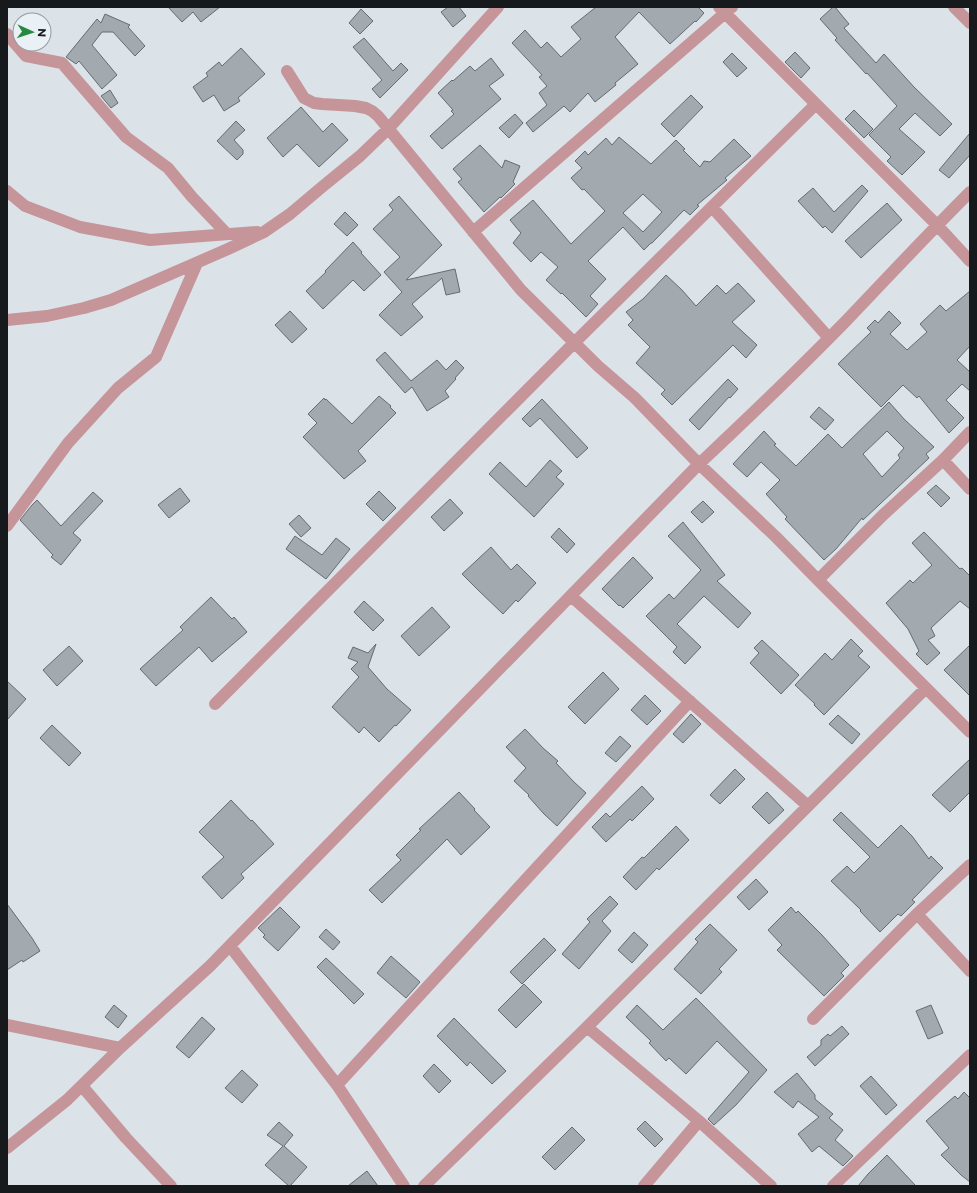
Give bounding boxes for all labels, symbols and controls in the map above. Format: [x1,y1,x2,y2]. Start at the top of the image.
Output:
north arrow [12,12,52,52]
text: N [35,28,49,37]

